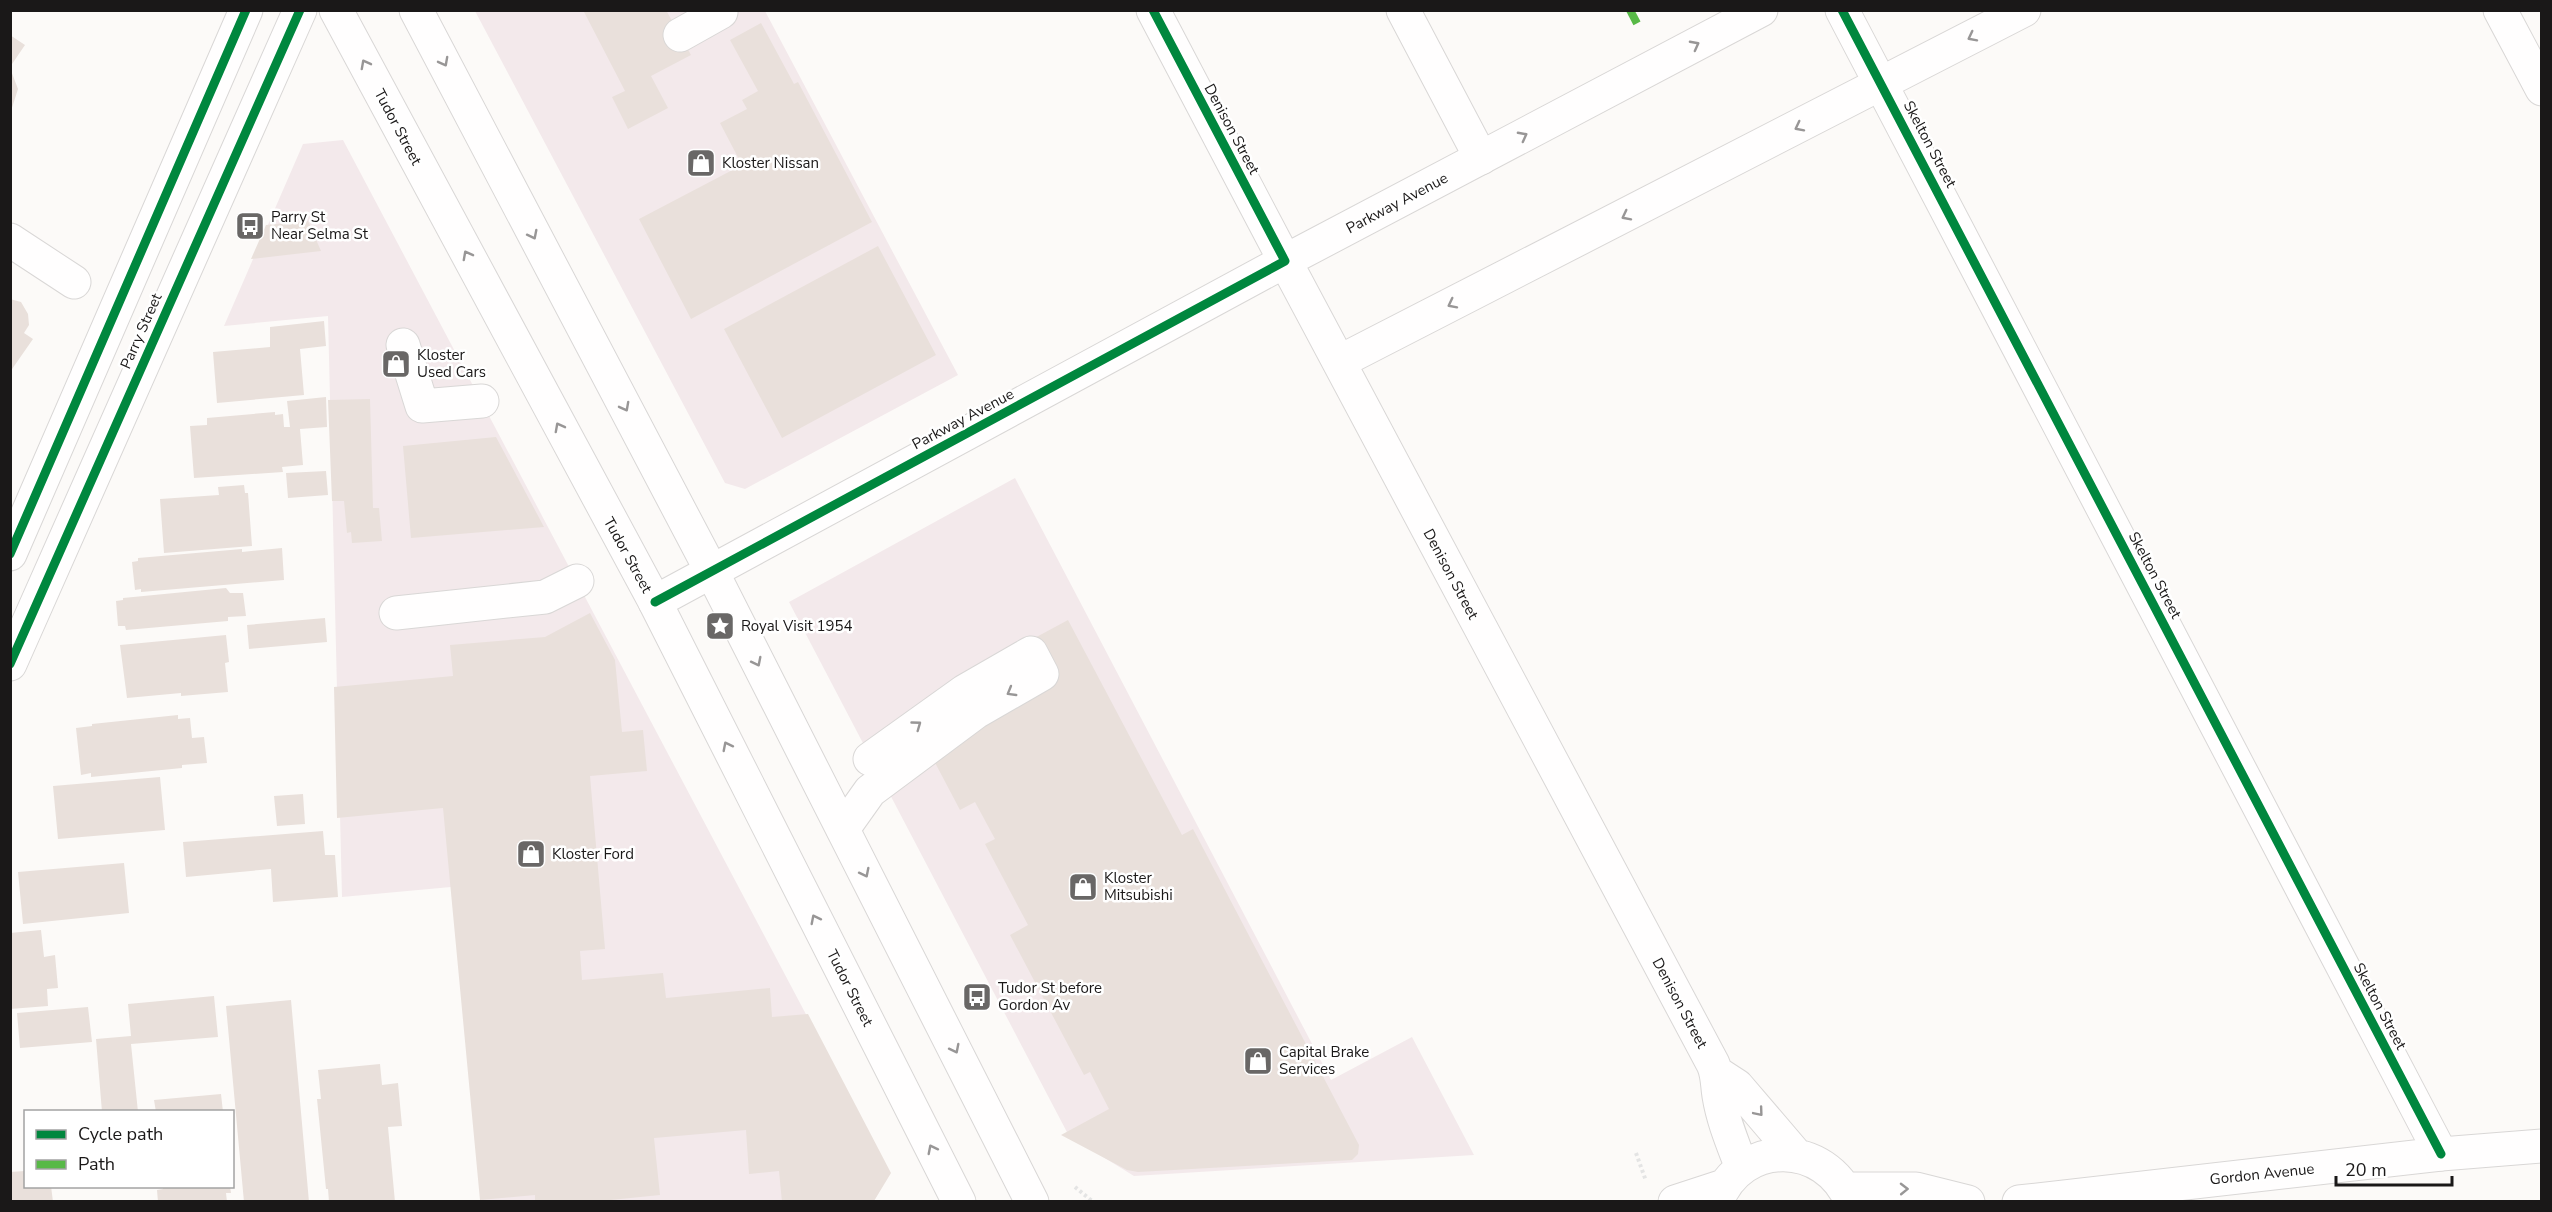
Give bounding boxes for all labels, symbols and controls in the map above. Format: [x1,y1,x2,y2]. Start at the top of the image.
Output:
one-way arrow [1968,30,1979,42]
one-way arrow [1689,41,1700,52]
one-way arrow [437,56,448,67]
one-way arrow [361,60,372,71]
street label: Denison Street [1200,80,1265,178]
street label: Tudor Street [370,85,427,169]
street label: Skelton Street [1899,97,1962,192]
one-way arrow [1794,119,1805,131]
one-way arrow [1517,132,1527,143]
shop icon: Kloster Nissan [685,147,717,179]
place label: Kloster Nissan [722,153,819,173]
street label: Parkway Avenue [1343,168,1451,238]
place label: Parry St Near Selma St [271,207,369,244]
one-way arrow [1621,208,1632,220]
bus stop icon: Parry St Near Selma St [234,210,266,242]
one-way arrow [526,229,538,240]
one-way arrow [463,251,474,261]
street label: Parry Street [115,289,167,372]
one-way arrow [1447,297,1458,308]
place label: Kloster Used Cars [417,345,486,382]
shop icon: Kloster Used Cars [380,348,412,380]
street label: Parkway Avenue [909,384,1017,454]
one-way arrow [618,401,630,412]
one-way arrow [555,423,566,433]
street label: Tudor Street [599,514,657,597]
street label: Denison Street [1419,525,1484,623]
street label: Skelton Street [2124,528,2187,623]
place icon: Royal Visit 1954 [704,610,736,642]
place label: Royal Visit 1954 [741,616,853,636]
one-way arrow [750,655,762,666]
one-way arrow [1007,684,1017,696]
one-way arrow [911,721,922,732]
one-way arrow [723,741,734,752]
shop icon: Kloster Ford [515,838,547,870]
place label: Kloster Ford [552,844,634,864]
one-way arrow [858,866,870,877]
place label: Kloster Mitsubishi [1104,868,1173,905]
shop icon: Kloster Mitsubishi [1067,871,1099,903]
one-way arrow [811,915,823,926]
street label: Tudor Street [822,946,878,1030]
street label: Denison Street [1648,954,1713,1052]
street label: Skelton Street [2349,959,2412,1054]
place label: Tudor St before Gordon Av [998,978,1102,1015]
bus stop icon: Tudor St before Gordon Av [961,981,993,1013]
place label: Capital Brake Services [1279,1042,1369,1079]
one-way arrow [948,1043,960,1054]
shop icon: Capital Brake Services [1242,1045,1274,1077]
one-way arrow [1752,1105,1763,1116]
legend [24,1110,234,1188]
text: Cycle path [78,1122,163,1146]
one-way arrow [928,1145,940,1156]
scale bar [2336,1149,2452,1187]
text: Path [78,1152,115,1176]
text: 20 m [2345,1158,2387,1182]
street label: Gordon Avenue [2209,1159,2315,1189]
one-way arrow [1899,1183,1908,1195]

